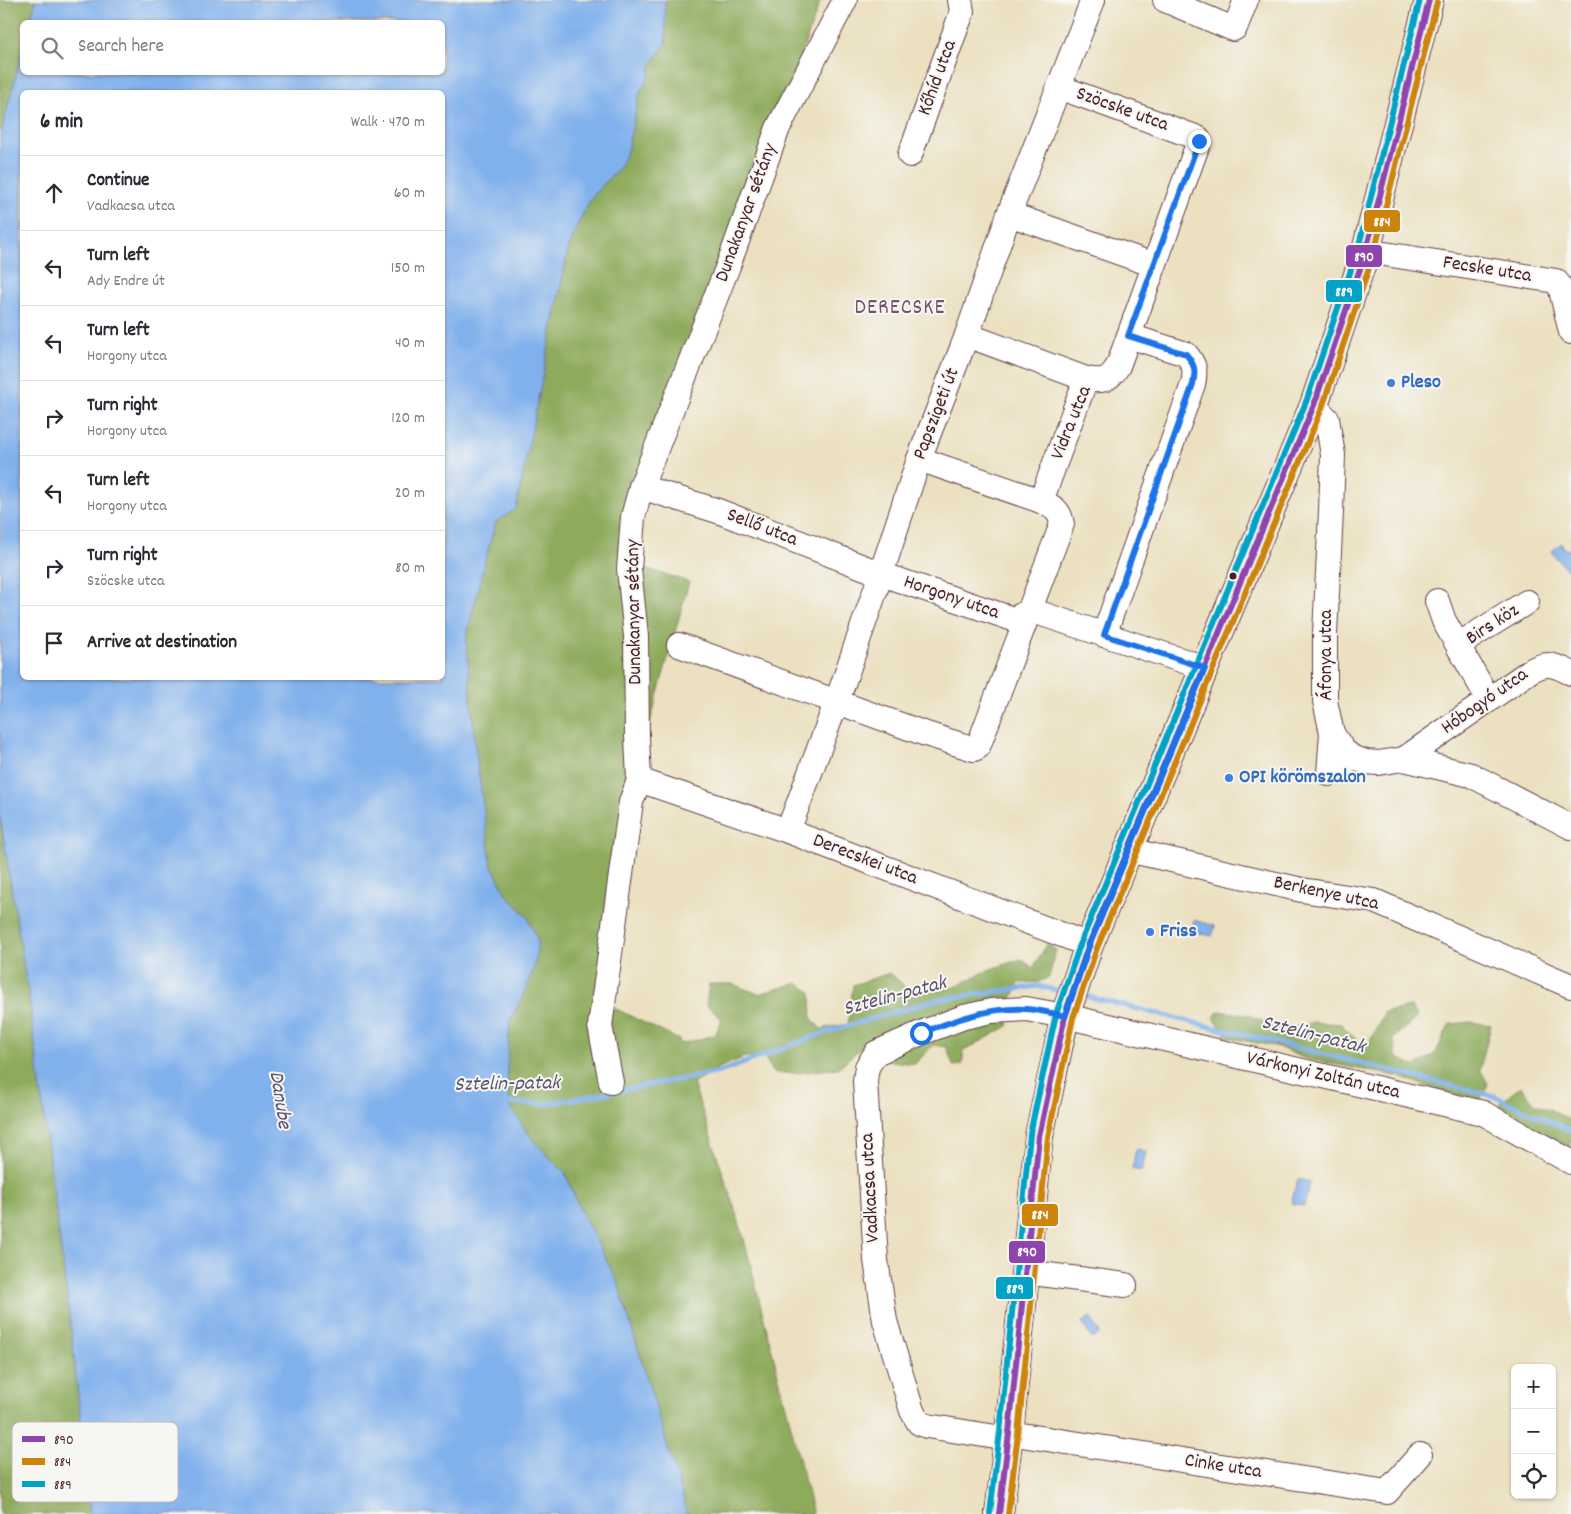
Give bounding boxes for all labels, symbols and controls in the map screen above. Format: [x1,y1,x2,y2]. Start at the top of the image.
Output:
search box [20,20,445,75]
icon: search [38,34,66,62]
text: Search here [78,34,164,61]
street label: Kőhíd utca [911,36,965,120]
street label: Szöcske utca [1072,80,1173,140]
text: 6 min [40,108,83,138]
text: Walk · 470 m [351,111,425,134]
route end [1188,130,1211,153]
street label: Dunakanyar sétány [709,139,785,286]
text: Continue [87,168,149,195]
icon: ahead [40,179,68,207]
text: 60 m [394,182,425,205]
text: Vadkacsa utca [87,195,175,218]
line badge: 884 [1363,209,1401,233]
text: 884 [1373,213,1391,233]
text: Turn left [87,243,150,270]
line badge: 890 [1345,244,1383,268]
text: 890 [1354,248,1374,268]
street label: Fecske utca [1441,249,1534,291]
icon: left [40,254,68,282]
text: 150 m [391,257,425,280]
text: Ady Endre út [87,270,165,293]
line badge: 889 [1325,279,1363,303]
text: 889 [1335,283,1353,303]
district label: DERECSKE [855,293,945,324]
text: Turn left [87,318,150,345]
icon: left [40,329,68,357]
text: 40 m [395,332,425,355]
text: Horgony utca [87,345,167,368]
street label: Papszigeti út [907,364,967,464]
place label: Pleso [1401,369,1441,397]
marker: Pleso [1385,377,1397,389]
street label: Vidra utca [1045,381,1100,464]
text: Turn right [87,393,158,420]
icon: right [40,404,68,432]
text: 120 m [391,407,425,430]
text: Horgony utca [87,420,167,443]
text: Turn left [87,468,150,495]
icon: left [40,479,68,507]
text: 20 m [395,482,425,505]
text: Horgony utca [87,495,167,518]
street label: Sellő utca [722,502,802,555]
street label: Dunakanyar sétány [620,538,650,685]
text: Turn right [87,543,158,570]
icon: right [40,554,68,582]
text: 80 m [395,557,425,580]
street label: Horgony utca [899,569,1003,628]
text: Szöcske utca [87,570,164,593]
unlabelled marker [1228,571,1238,581]
street label: Birs köz [1461,597,1525,653]
street label: Áfonya utca [1313,609,1341,701]
icon: arrive [40,629,68,657]
text: Arrive at destination [87,630,237,657]
street label: Hóbogyó utca [1436,661,1535,742]
place label: OPI körömszalon [1239,764,1366,792]
marker: OPI körömszalon [1223,772,1235,784]
street label: Derecskei utca [808,827,922,893]
street label: Berkenye utca [1271,869,1382,919]
place label: Friss [1160,918,1197,946]
marker: Friss [1144,926,1156,938]
water label: Sztelin-patak [840,968,952,1025]
water label: Sztelin-patak [1258,1009,1370,1064]
route start [910,1022,933,1045]
street label: Várkonyi Zoltán utca [1243,1045,1403,1107]
water label: Danube [260,1069,299,1133]
water label: Sztelin-patak [454,1069,562,1101]
street label: Vadkacsa utca [854,1132,888,1244]
line badge: 884 [1021,1203,1059,1227]
text: 884 [1031,1206,1049,1226]
line badge: 890 [1008,1240,1046,1264]
text: 890 [1017,1243,1037,1263]
line badge: 889 [995,1276,1034,1300]
text: 889 [1006,1280,1024,1300]
map controls [1511,1364,1556,1499]
button: + [1511,1364,1556,1409]
button: − [1511,1409,1556,1454]
legend [12,1422,178,1502]
text: 890 [54,1431,74,1451]
street label: Cinke utca [1182,1447,1264,1487]
text: 884 [54,1453,71,1473]
button: locate [1511,1454,1556,1499]
text: 889 [54,1476,72,1496]

